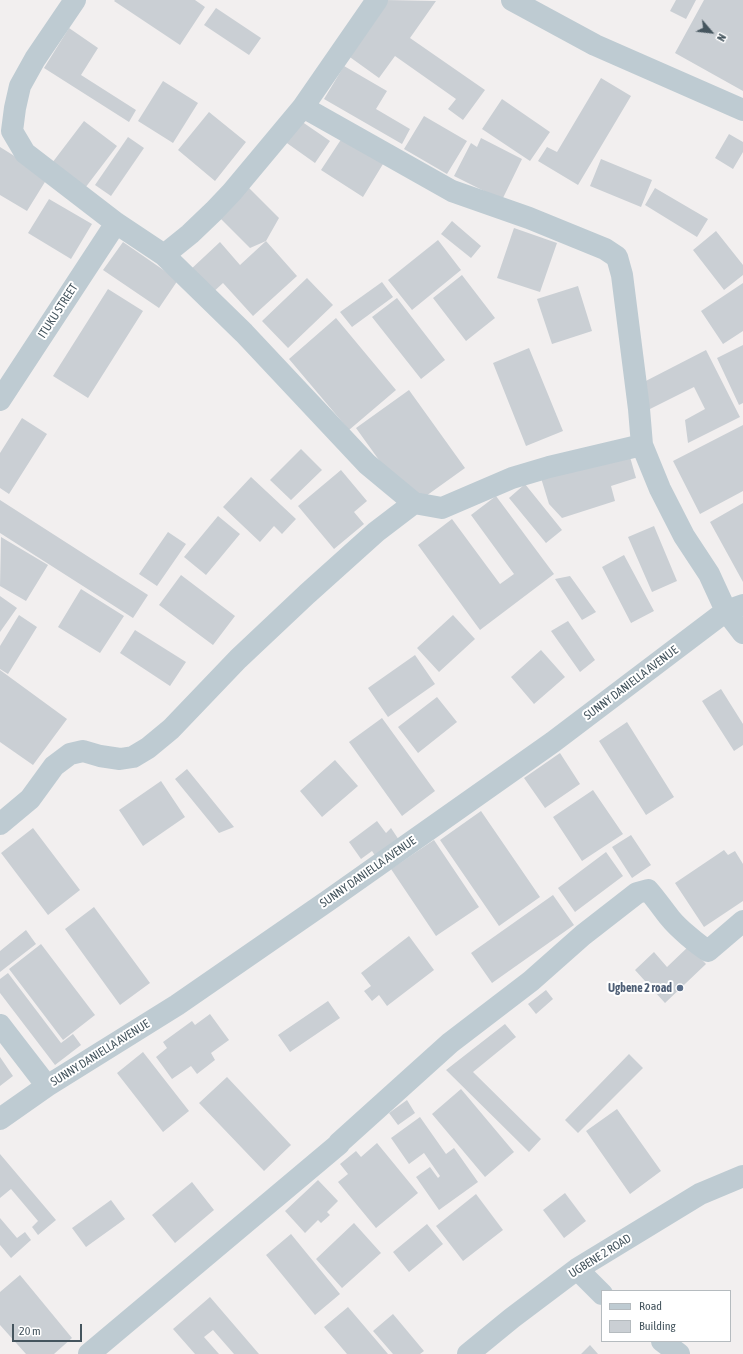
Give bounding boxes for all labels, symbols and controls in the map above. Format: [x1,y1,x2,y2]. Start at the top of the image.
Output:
north arrow [691,12,731,52]
text: N [715,32,728,43]
street label: ITUKU STREET [35,281,81,341]
street label: SUNNY DANIELLA AVENUE [581,643,681,723]
street label: SUNNY DANIELLA AVENUE [317,833,419,911]
place label: Ugbene 2 road [608,981,672,995]
marker: Ugbene 2 road [675,983,685,993]
street label: SUNNY DANIELLA AVENUE [48,1017,152,1089]
street label: UGBENE 2 ROAD [566,1231,634,1281]
legend [601,1290,731,1342]
text: Road [639,1299,662,1313]
scale bar [14,1316,84,1342]
text: Building [639,1319,676,1333]
text: 20 m [19,1324,41,1338]

